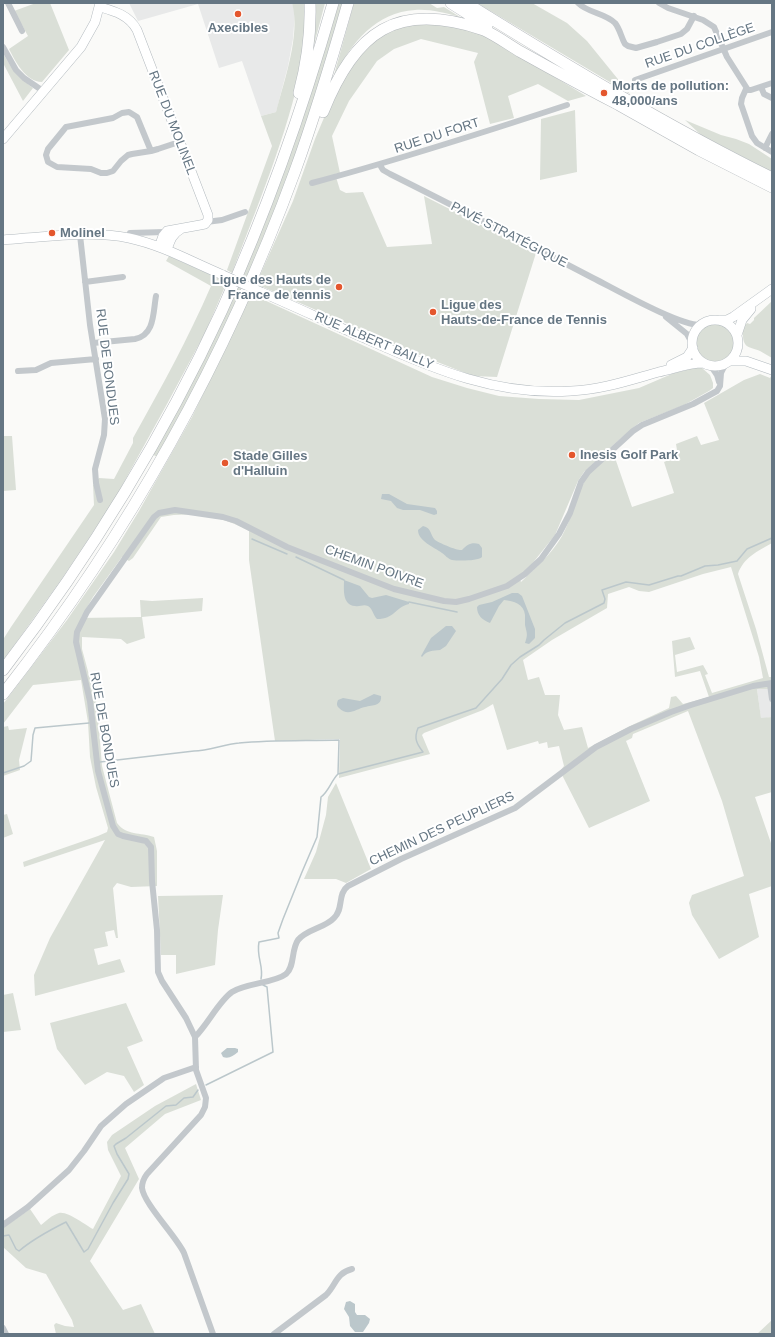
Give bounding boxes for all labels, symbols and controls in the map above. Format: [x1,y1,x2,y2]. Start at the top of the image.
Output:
marker: Axecibles [233,9,243,19]
place label: Axecibles [208,20,268,36]
street label: RUE DU COLLÈGE [643,20,757,72]
street label: RUE DU MOLINEL [145,69,199,177]
place label: Morts de pollution: 48,000/ans [612,78,729,109]
marker: Morts de pollution: 48,000/ans [599,88,609,98]
street label: RUE DU FORT [392,115,482,157]
street label: PAVÉ STRATÉGIQUE [448,199,570,271]
place label: Molinel [60,225,105,241]
marker: Molinel [47,228,57,238]
place label: Ligue des Hauts de France de tennis [212,272,331,303]
marker: Ligue des Hauts de France de tennis [334,282,344,292]
place label: Ligue des Hauts-de-France de Tennis [441,297,607,328]
marker: Ligue des Hauts-de-France de Tennis [428,307,438,317]
street label: RUE DE BONDUES [92,308,122,426]
street label: RUE ALBERT BAILLY [312,309,436,373]
place label: Inesis Golf Park [580,447,678,463]
place label: Stade Gilles d'Halluin [233,448,307,479]
marker: Inesis Golf Park [567,450,577,460]
marker: Stade Gilles d'Halluin [220,458,230,468]
street label: CHEMIN POIVRE [322,542,426,592]
street label: RUE DE BONDUES [86,671,122,789]
street label: CHEMIN DES PEUPLIERS [367,789,517,869]

